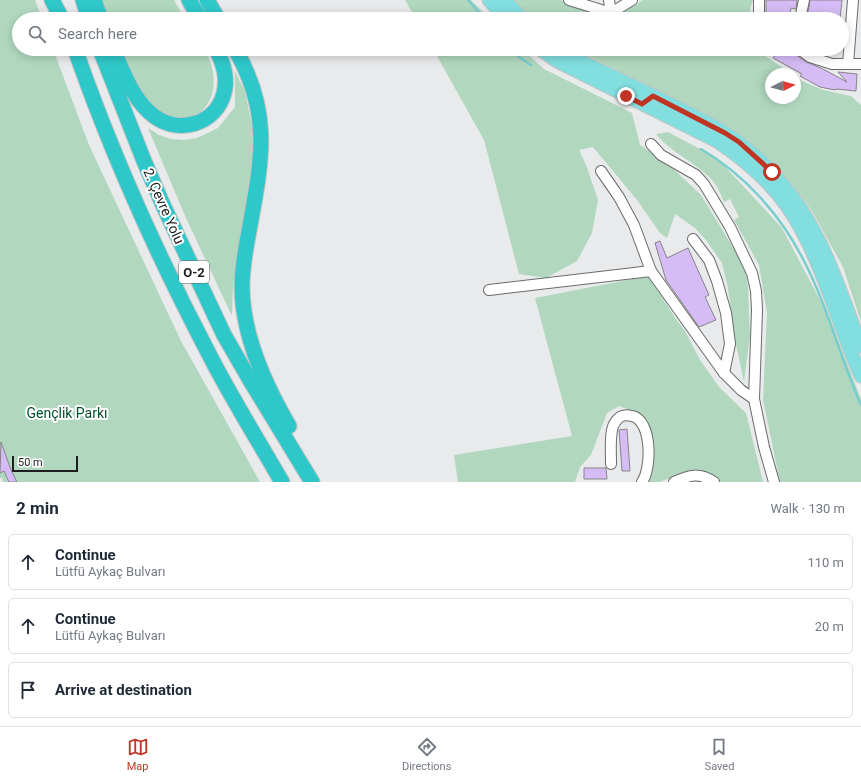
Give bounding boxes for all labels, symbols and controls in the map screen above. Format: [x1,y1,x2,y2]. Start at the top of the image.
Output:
search box [12,12,849,56]
icon: search [26,23,48,45]
text: Search here [58,25,137,43]
north arrow [765,68,801,104]
route end [617,87,635,105]
route start [763,163,781,181]
street label: 2. Çevre Yolu [140,166,188,246]
road number: O-2 [179,261,209,283]
park label: Gençlik Parkı [26,405,108,421]
scale bar [12,454,78,473]
text: 50 m [18,456,43,469]
text: 2 min [16,498,59,518]
text: Walk · 130 m [770,501,845,516]
text: Continue [55,546,116,564]
icon: ahead [17,551,39,573]
text: 110 m [807,555,844,570]
text: Lütfü Aykaç Bulvarı [55,564,165,579]
text: Continue [55,610,116,628]
icon: ahead [17,615,39,637]
text: 20 m [815,619,844,634]
text: Lütfü Aykaç Bulvarı [55,628,165,643]
icon: arrive [17,679,39,701]
text: Arrive at destination [55,681,192,699]
tab: Map [127,736,149,773]
tab: Directions [402,736,451,773]
tab: Saved [705,736,734,773]

